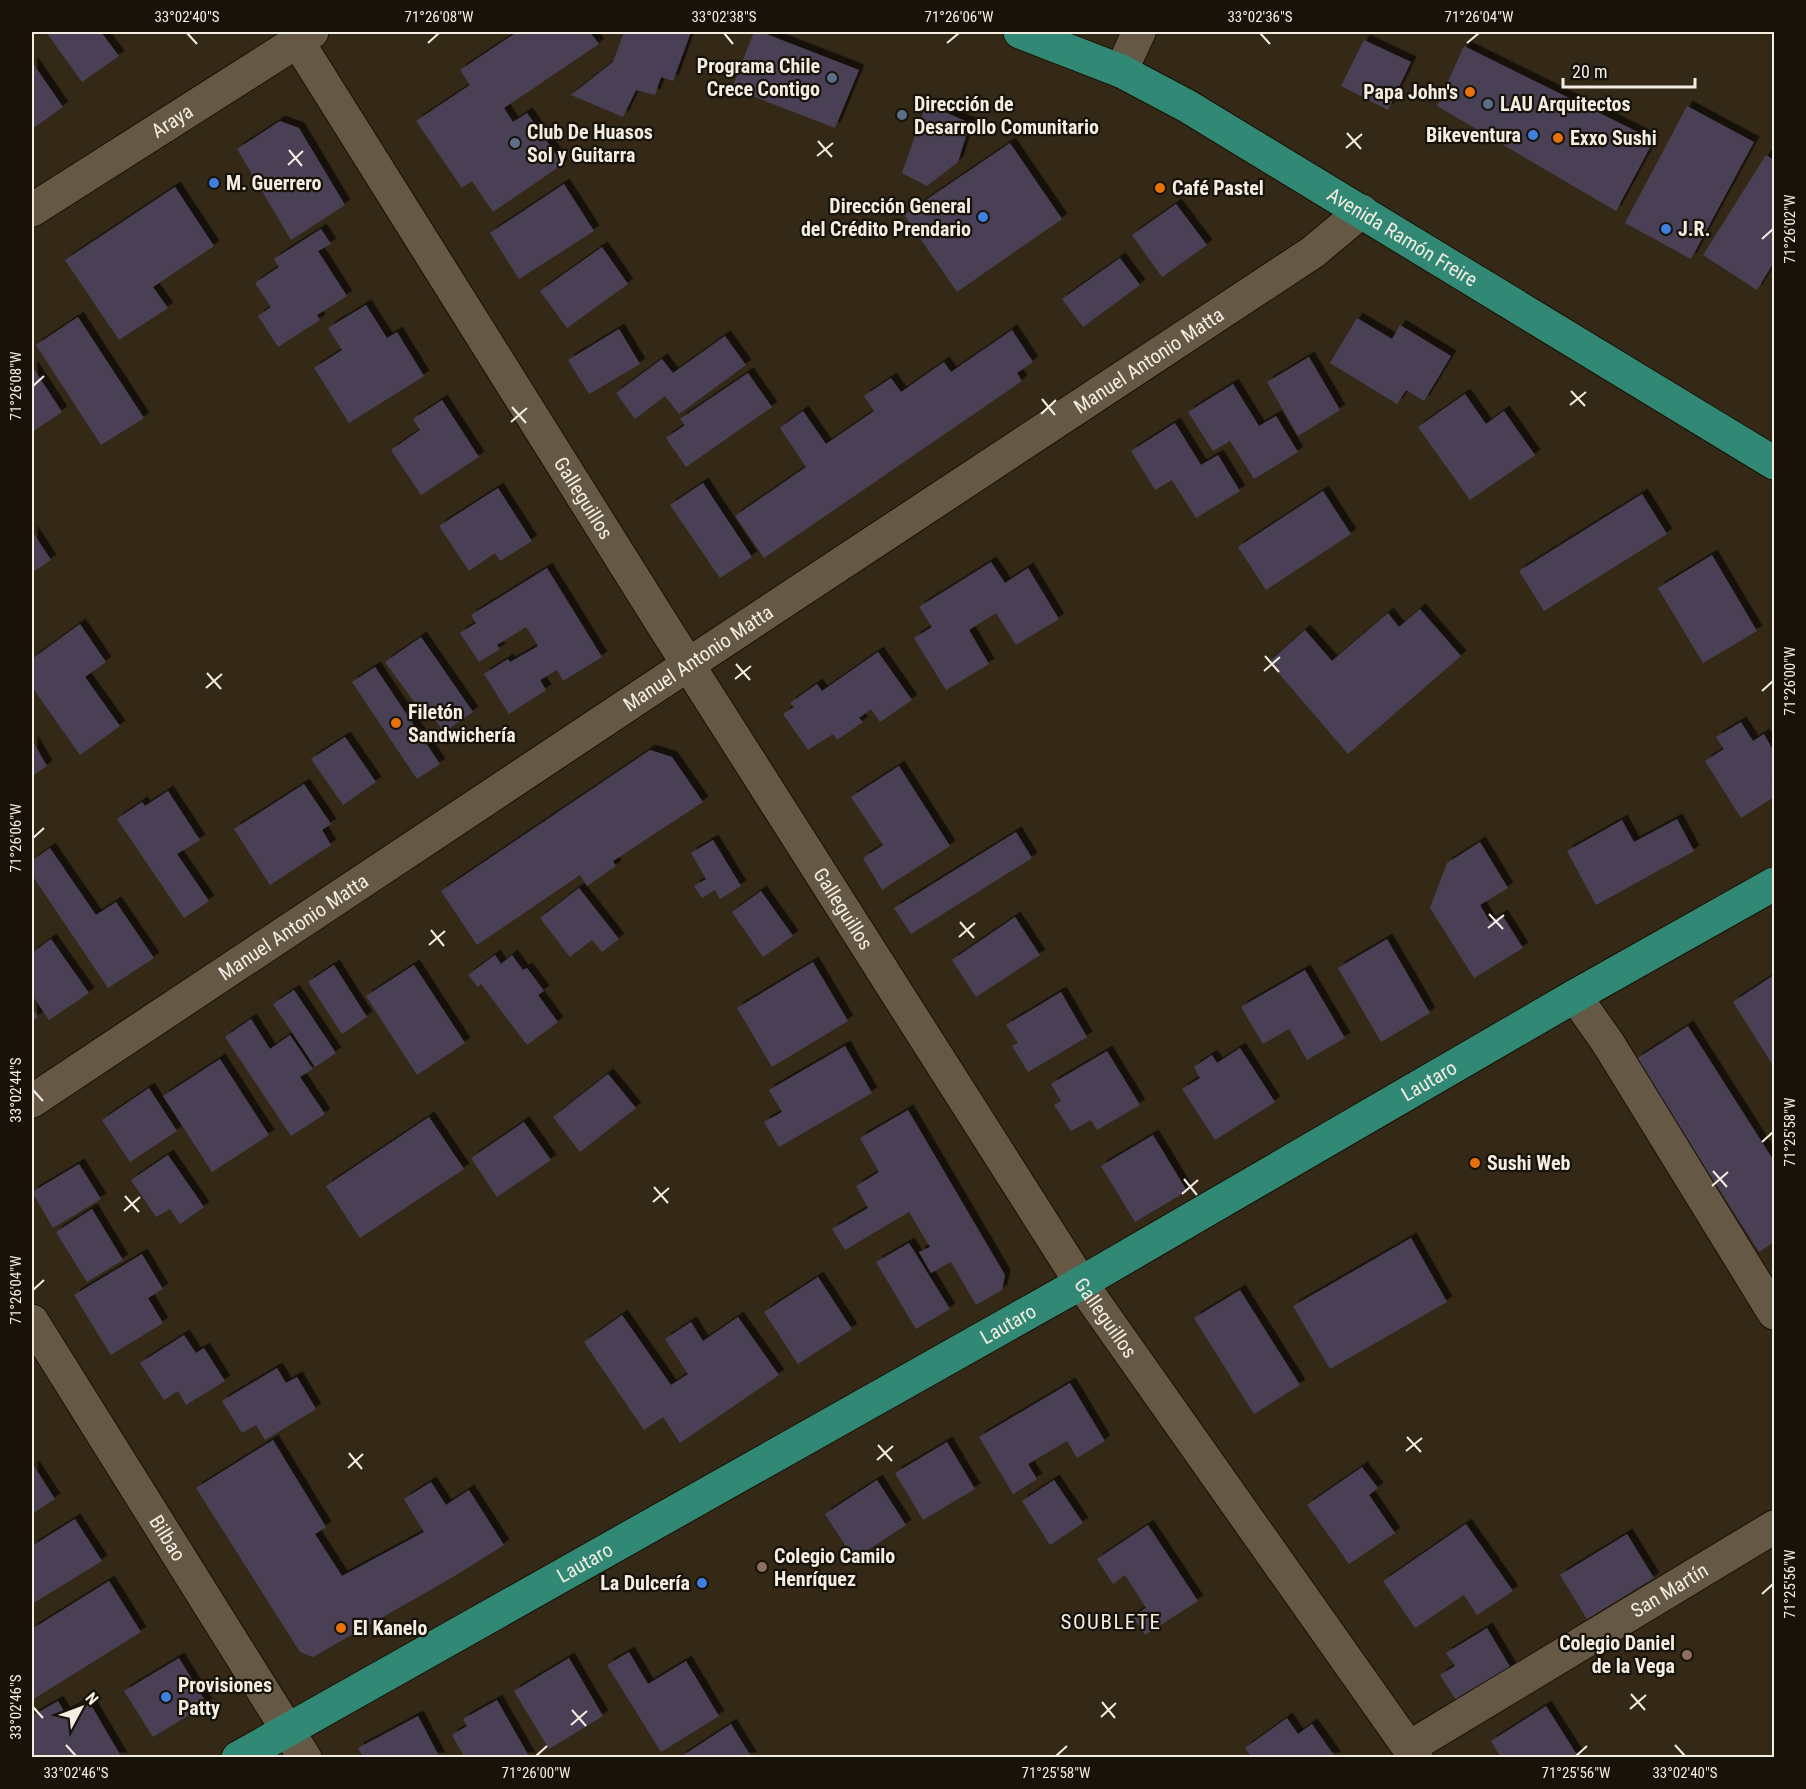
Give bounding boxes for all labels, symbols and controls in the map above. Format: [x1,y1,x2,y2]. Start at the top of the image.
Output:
text: 33°02'40"S [154,8,220,26]
text: 71°26'08"W [405,8,474,26]
text: 33°02'38"S [691,8,757,26]
text: 71°26'06"W [925,8,994,26]
text: 33°02'36"S [1227,8,1293,26]
text: 71°26'04"W [1445,8,1514,26]
scale bar [1563,51,1695,89]
place label: Programa Chile Crece Contigo [697,54,820,101]
text: 20 m [1572,61,1607,82]
marker: Programa Chile Crece Contigo [825,71,839,85]
place label: Papa John's [1363,80,1458,104]
marker: Papa John's [1463,85,1477,99]
place label: Dirección de Desarrollo Comunitario [914,92,1099,139]
place label: LAU Arquitectos [1500,92,1631,116]
marker: LAU Arquitectos [1481,97,1495,111]
street label: Araya [147,99,197,143]
marker: Dirección de Desarrollo Comunitario [895,108,909,122]
place label: Club De Huasos Sol y Guitarra [527,120,653,167]
place label: Bikeventura [1426,123,1521,147]
place label: Exxo Sushi [1570,126,1657,150]
marker: Bikeventura [1526,128,1540,142]
marker: Exxo Sushi [1551,131,1565,145]
marker: Club De Huasos Sol y Guitarra [508,136,522,150]
place label: M. Guerrero [226,171,322,195]
marker: M. Guerrero [207,176,221,190]
place label: Café Pastel [1172,176,1264,200]
marker: Café Pastel [1153,181,1167,195]
street label: Avenida Ramón Freire [1323,182,1482,292]
place label: Dirección General del Crédito Prendario [801,194,971,241]
text: 71°26'02"W [1781,194,1799,263]
marker: Dirección General del Crédito Prendario [976,210,990,224]
place label: J.R. [1678,217,1711,241]
marker: J.R. [1659,222,1673,236]
street label: Manuel Antonio Matta [1069,302,1228,419]
text: 71°26'08"W [7,351,25,420]
street label: Galleguillos [549,452,618,544]
street label: Manuel Antonio Matta [619,600,778,716]
text: 71°26'00"W [1781,646,1799,715]
place label: Filetón Sandwichería [408,700,516,747]
marker: Filetón Sandwichería [389,716,403,730]
text: 71°26'06"W [7,803,25,872]
street label: Galleguillos [808,863,878,954]
street label: Manuel Antonio Matta [214,869,373,985]
street label: Lautaro [1397,1055,1461,1106]
text: 33°02'44"S [7,1057,25,1123]
text: 71°25'58"W [1781,1097,1799,1166]
place label: Sushi Web [1487,1151,1570,1175]
marker: Sushi Web [1468,1156,1482,1170]
text: 71°26'04"W [7,1255,25,1324]
street label: Galleguillos [1069,1273,1142,1363]
street label: Lautaro [976,1299,1040,1349]
street label: Bilbao [144,1511,191,1566]
street label: Lautaro [553,1537,617,1588]
place label: Colegio Camilo Henríquez [774,1544,895,1591]
text: 71°25'56"W [1781,1549,1799,1618]
street label: San Martín [1626,1558,1712,1623]
marker: Colegio Camilo Henríquez [755,1560,769,1574]
place label: La Dulcería [600,1571,690,1595]
marker: La Dulcería [695,1576,709,1590]
district label: SOUBLETE [1061,1610,1161,1634]
place label: El Kanelo [353,1616,427,1640]
marker: El Kanelo [334,1621,348,1635]
place label: Colegio Daniel de la Vega [1559,1631,1675,1678]
marker: Colegio Daniel de la Vega [1680,1648,1694,1662]
place label: Provisiones Patty [178,1673,272,1720]
text: 33°02'46"S [7,1674,25,1740]
north arrow [51,1678,111,1738]
text: N [82,1689,102,1708]
marker: Provisiones Patty [159,1690,173,1704]
text: 33°02'46"S [43,1764,109,1782]
text: 71°26'00"W [502,1764,571,1782]
text: 71°25'58"W [1022,1764,1091,1782]
text: 71°25'56"W [1542,1764,1611,1782]
text: 33°02'40"S [1652,1764,1718,1782]

